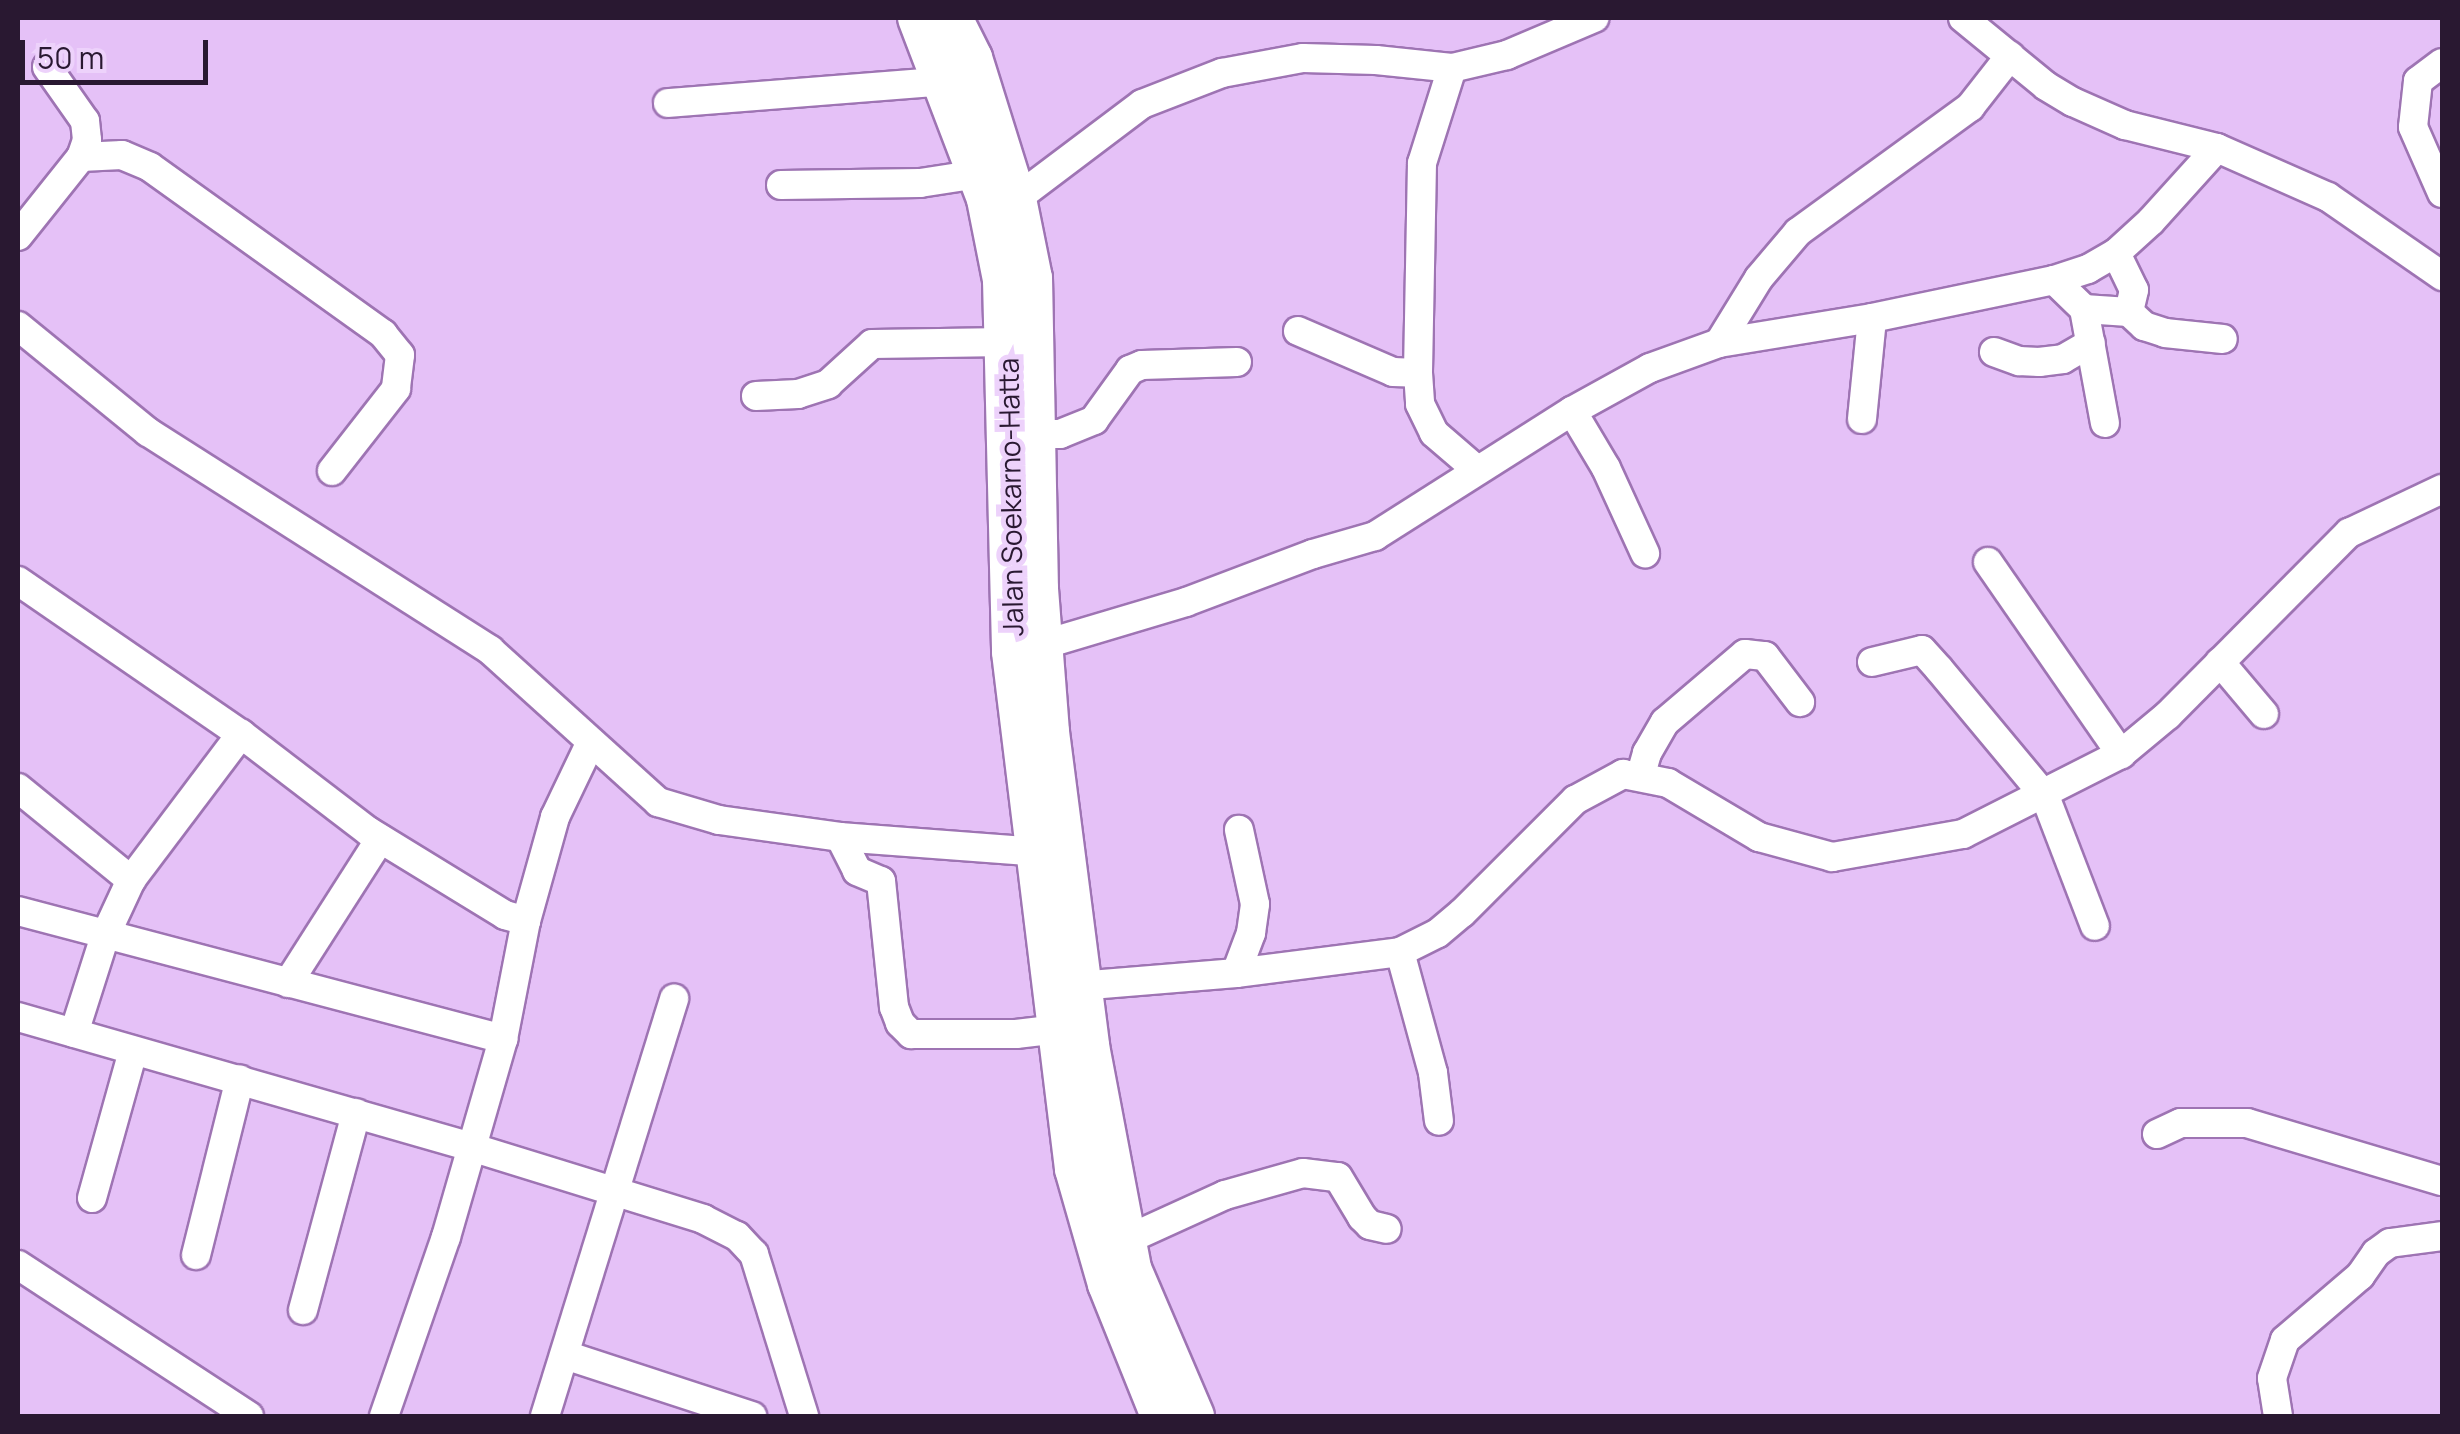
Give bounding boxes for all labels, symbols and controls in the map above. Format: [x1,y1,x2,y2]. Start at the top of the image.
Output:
scale bar [25,20,212,82]
text: 50 m [37,37,104,78]
street label: Jalan Soekarno-Hatta [991,357,1029,637]

